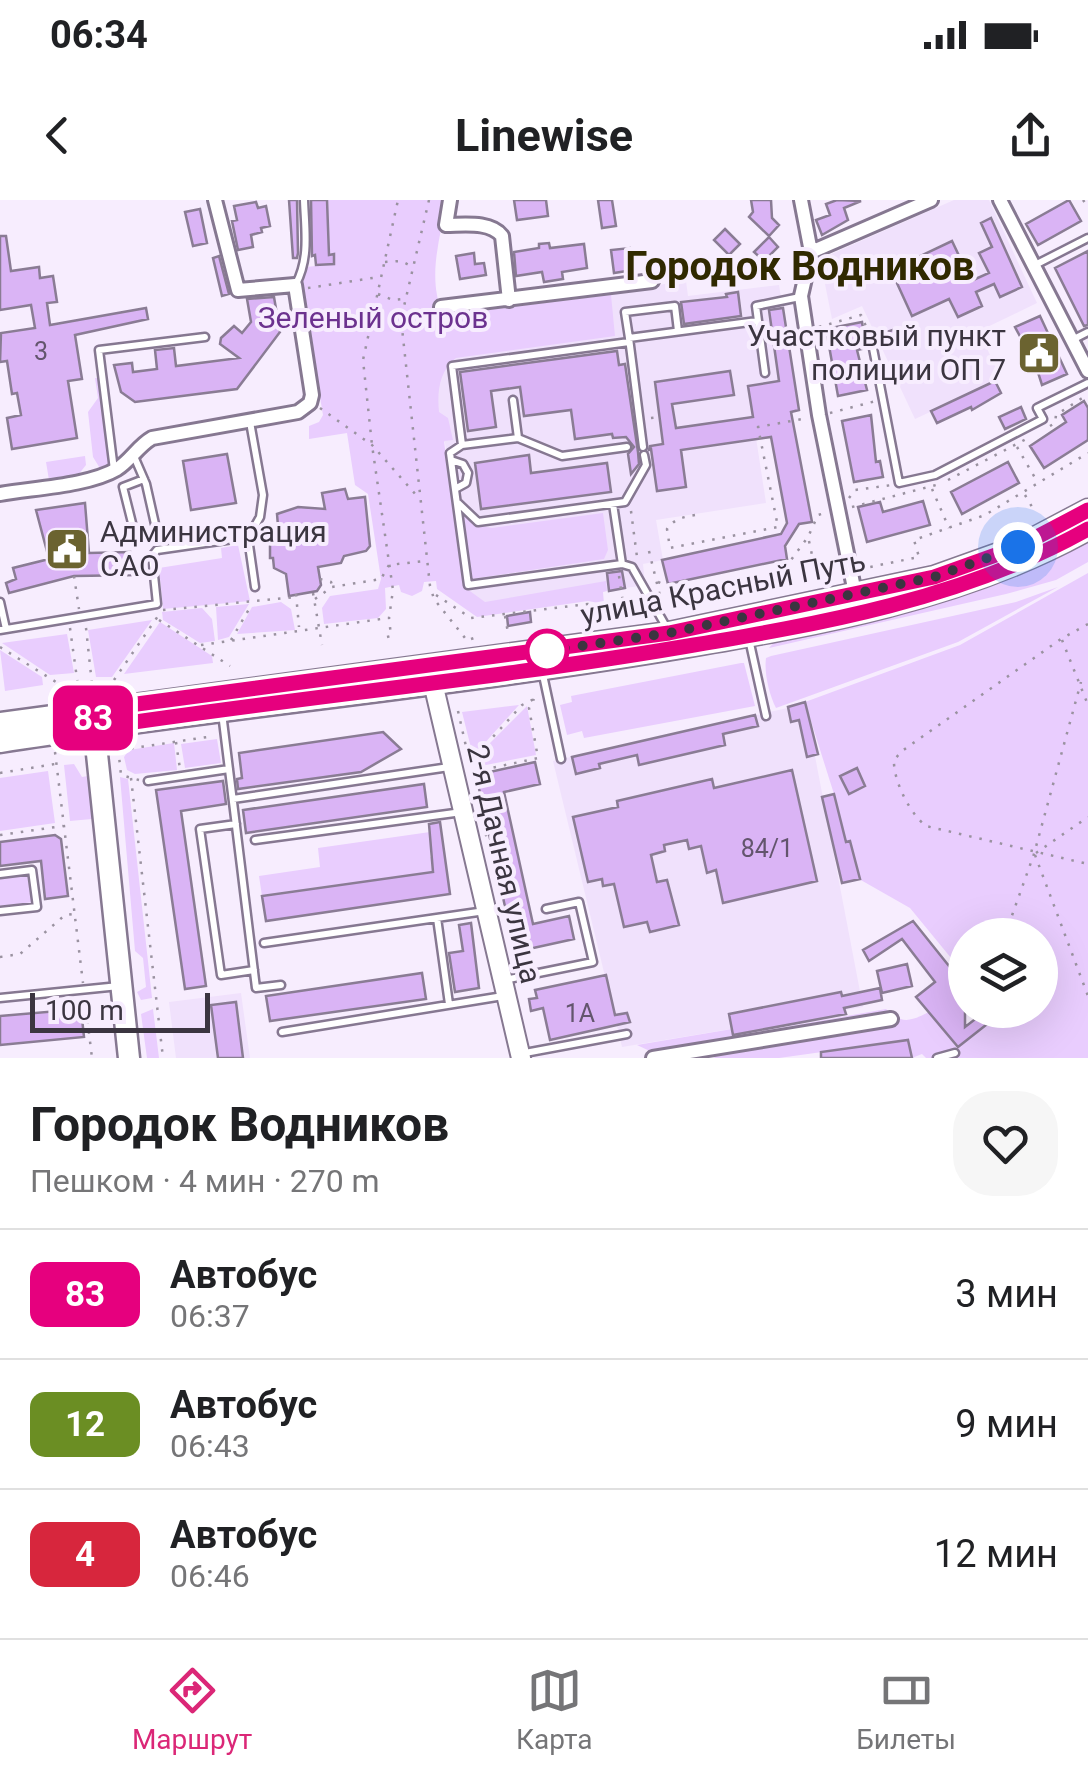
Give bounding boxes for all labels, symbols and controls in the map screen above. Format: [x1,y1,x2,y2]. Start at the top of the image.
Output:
text: 06:34 [50,13,148,57]
icon: back [30,108,85,163]
icon: share [1003,108,1058,163]
text: Linewise [455,109,633,162]
district label: Городок Водников [625,243,975,290]
park label: Зеленый остров [258,300,488,335]
place label: Участковый пункт полиции ОП 7 [747,318,1006,387]
public building icon: Участковый пункт полиции ОП 7 [1016,330,1062,376]
house number: 3 [34,337,48,366]
place label: Администрация САО [100,514,327,583]
your location [993,522,1043,572]
public building icon: Администрация САО [44,526,90,572]
street label: улица Красный Путь [578,543,868,632]
unlabelled marker [526,630,568,672]
line badge: 83 [48,686,138,750]
text: 83 [73,698,113,739]
street label: 2-я Дачная улица [460,741,549,987]
house number: 84/1 [741,834,793,863]
map controls [948,918,1058,1028]
button: layers [948,918,1058,1028]
scale bar [30,988,210,1033]
text: 100 m [45,994,124,1027]
house number: 1А [565,999,595,1028]
button: heart [953,1091,1058,1196]
text: Городок Водников [30,1096,449,1153]
text: Пешком · 4 мин · 270 m [30,1162,380,1200]
text: Автобус [170,1253,317,1297]
text: 3 мин [955,1272,1058,1316]
text: 83 [65,1274,105,1315]
text: 06:37 [170,1297,250,1335]
text: Автобус [170,1383,317,1427]
text: 9 мин [955,1402,1058,1446]
text: 12 [65,1404,105,1445]
text: 06:43 [170,1427,250,1465]
text: Автобус [170,1513,317,1557]
text: 12 мин [934,1532,1058,1576]
text: 4 [75,1534,95,1575]
text: 06:46 [170,1557,250,1595]
tab: Маршрут [132,1663,252,1756]
tab: Карта [516,1663,592,1756]
tab: Билеты [856,1663,956,1756]

